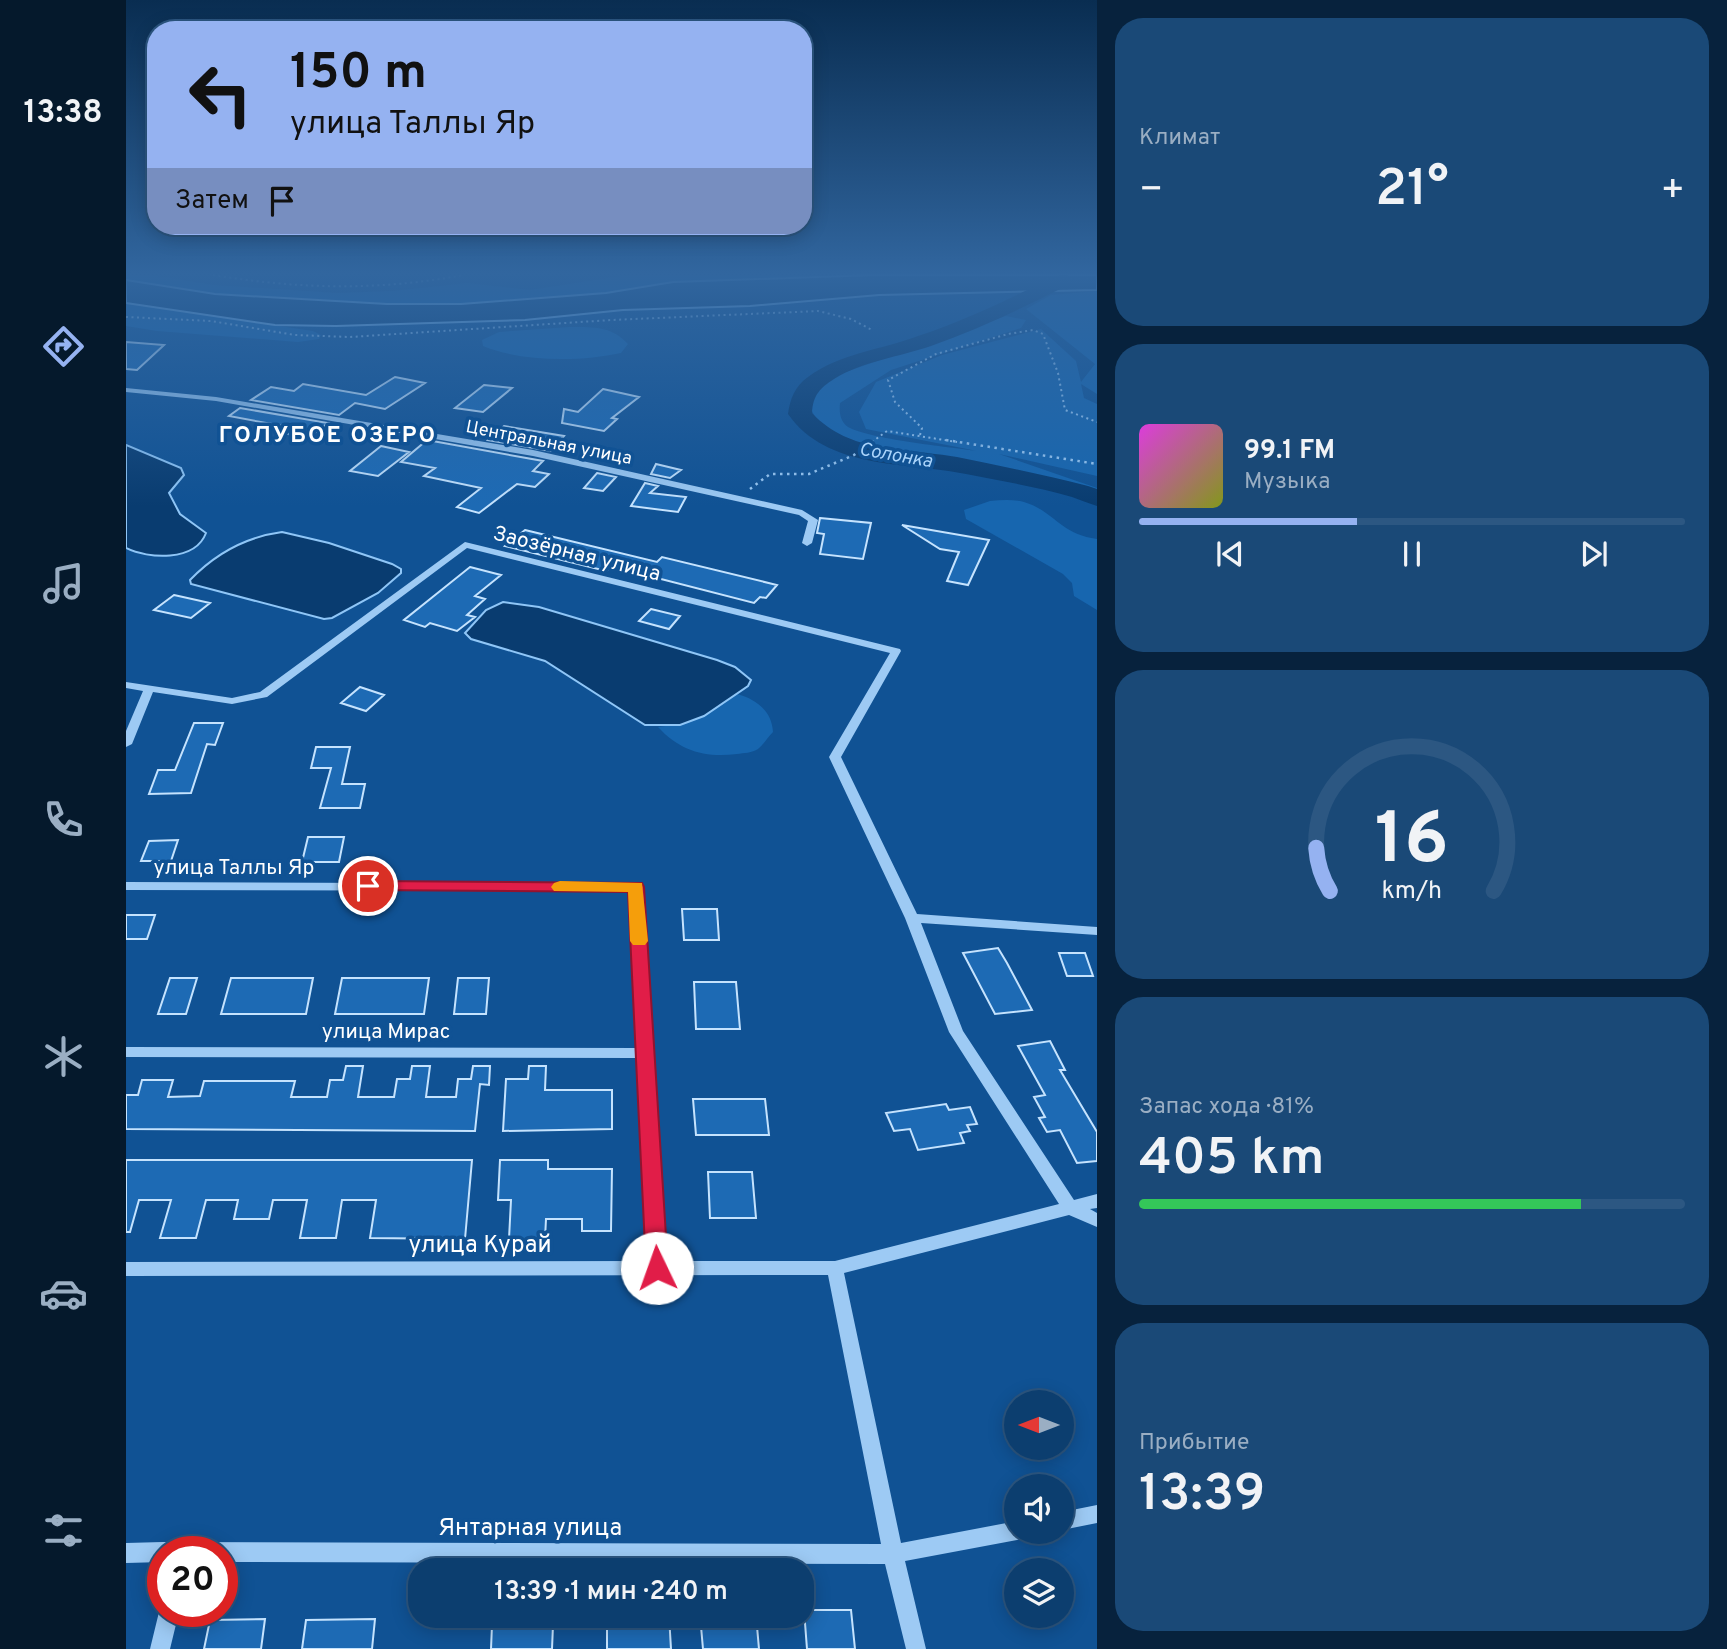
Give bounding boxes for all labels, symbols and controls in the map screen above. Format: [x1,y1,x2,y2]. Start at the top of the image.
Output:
text: 150 m [290,44,427,106]
icon: left [175,49,266,140]
text: 13:38 [23,94,103,134]
text: улица Таллы Яр [290,105,535,145]
text: Климат [1139,124,1220,153]
text: 21° [1375,158,1449,224]
text: − [1139,167,1164,216]
text: + [1660,167,1685,216]
icon: arrive [263,182,301,220]
text: Затем [175,185,249,218]
icon: directions [39,322,88,371]
street label: Центральная улица [464,416,634,471]
district label: ГОЛУБОЕ ОЗЕРО [219,422,437,451]
text: 99.1 FM [1244,435,1335,468]
water label: Солонка [857,438,934,474]
text: Музыка [1244,468,1330,497]
street label: Заозёрная улица [490,521,663,588]
icon: previous [1211,535,1249,573]
icon: pause [1393,535,1431,573]
icon: next [1575,535,1613,573]
icon: music [39,559,88,608]
icon: phone [39,795,88,844]
text: 16 [1375,797,1449,889]
street label: улица Таллы Яр [154,855,314,882]
pin [338,856,398,916]
icon: arrive [349,867,387,905]
text: km/h [1382,875,1442,907]
street label: улица Мирас [322,1019,450,1046]
icon: climate [39,1032,88,1081]
text: Запас хода · 81% [1139,1093,1314,1122]
text: 405 km [1139,1127,1324,1193]
street label: улица Курай [408,1231,552,1261]
position arrow [620,1231,694,1305]
icon: car [39,1269,88,1318]
north arrow [1004,1390,1074,1460]
map controls [1004,1390,1074,1628]
text: Прибытие [1139,1429,1249,1458]
text: 13:39 [1139,1463,1265,1529]
button: sound [1004,1474,1074,1544]
icon: filters [39,1506,88,1555]
street label: Янтарная улица [438,1514,622,1544]
speed limit sign: 20 [147,1536,238,1627]
button: layers [1004,1558,1074,1628]
text: 13:39 · 1 мин · 240 m [494,1576,728,1609]

